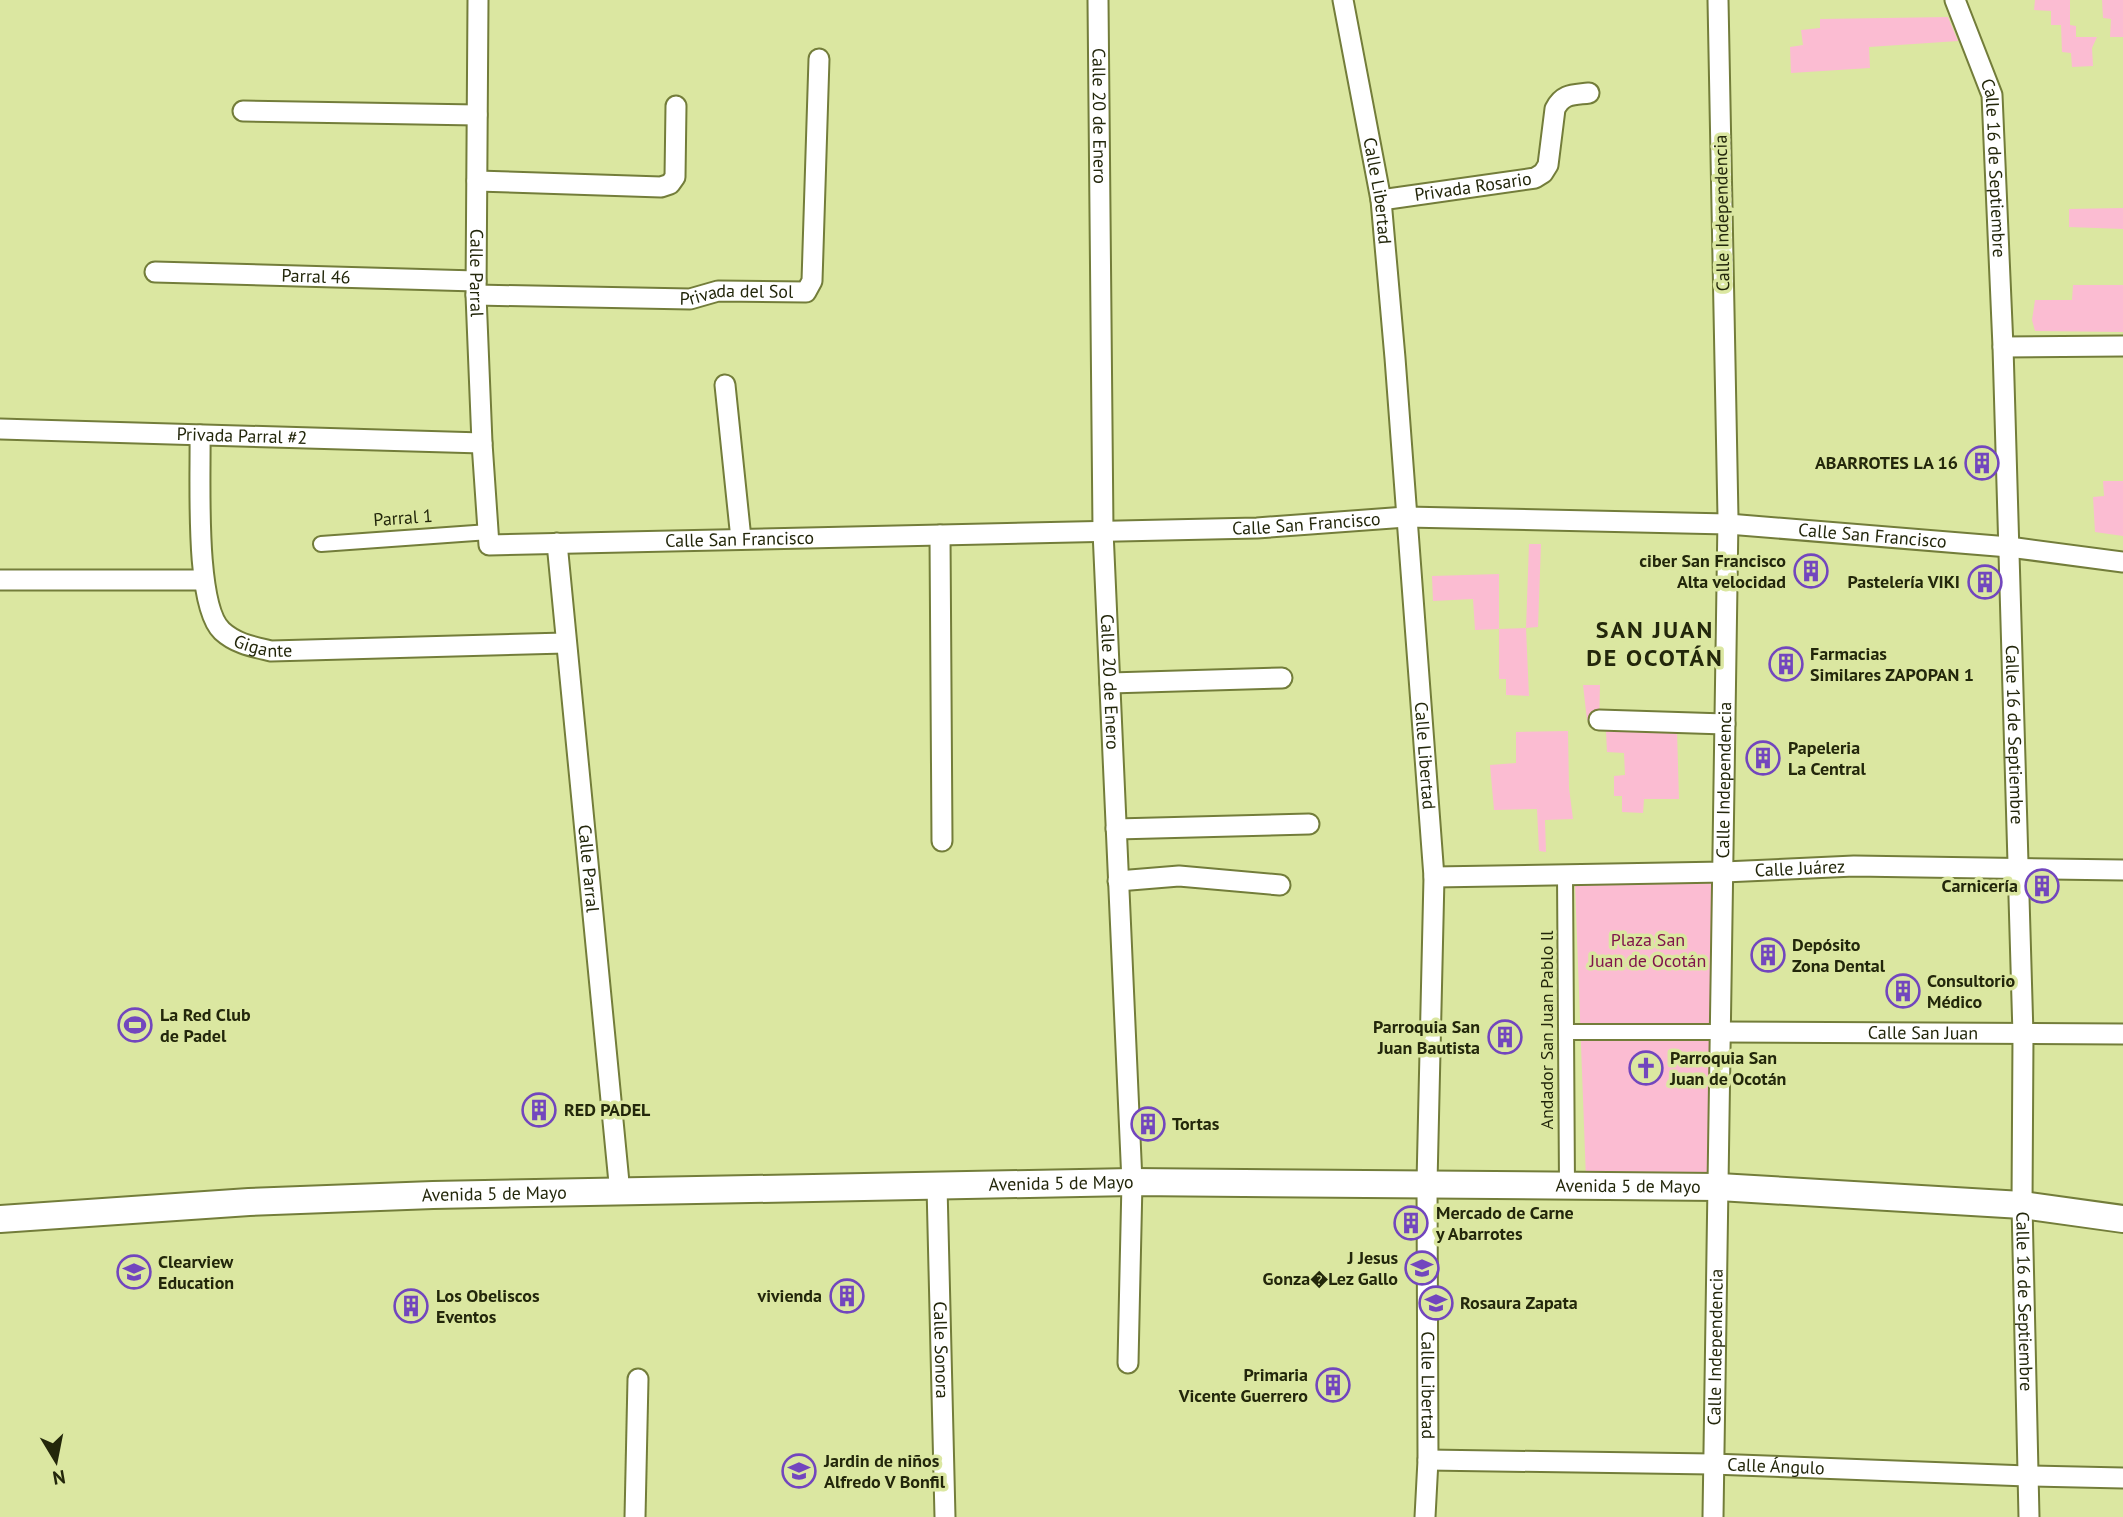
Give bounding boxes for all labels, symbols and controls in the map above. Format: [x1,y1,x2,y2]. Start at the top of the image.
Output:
street label: Calle 20 de Enero [1087,48,1112,184]
street label: Calle 16 de Septiembre [1976,75,2011,258]
street label: Calle Libertad [1358,135,1397,245]
street label: Calle Independencia [1709,135,1734,291]
street label: Privada Rosario [1413,167,1533,206]
street label: Calle Parral [465,229,489,318]
street label: Parral 46 [281,264,351,288]
street label: Privada del Sol [679,279,794,310]
street label: Privada Parral #2 [176,422,308,449]
building icon: ABARROTES LA 16 [1963,444,2001,482]
place label: ABARROTES LA 16 [1815,451,1958,474]
street label: Parral 1 [373,504,433,531]
street label: Calle San Francisco [1232,507,1381,540]
street label: Calle San Francisco [1797,518,1948,553]
street label: Calle San Francisco [665,526,814,552]
place label: ciber San Francisco Alta velocidad [1639,549,1786,593]
building icon: ciber San Francisco Alta velocidad [1792,552,1830,590]
building icon: Pastelería VIKI [1966,563,2004,601]
place label: Pastelería VIKI [1848,570,1960,593]
street label: Calle 20 de Enero [1096,613,1125,750]
district label: SAN JUAN DE OCOTÁN [1586,614,1724,673]
street label: Gigante [230,629,292,662]
place label: Farmacias Similares ZAPOPAN 1 [1810,642,1974,686]
street label: Calle 16 de Septiembre [2001,644,2029,825]
building icon: Farmacias Similares ZAPOPAN 1 [1767,645,1805,683]
street label: Calle Libertad [1410,701,1441,810]
street label: Calle Independencia [1711,702,1736,859]
place label: Papeleria La Central [1788,736,1866,780]
building icon: Papeleria La Central [1744,739,1782,777]
street label: Calle Parral [573,823,605,914]
street label: Calle Juárez [1754,854,1846,882]
building icon: Carnicería [2023,867,2061,905]
place label: Carnicería [1942,874,2018,897]
park label: Plaza San Juan de Ocotán [1589,928,1706,972]
street label: Andador San Juan Pablo ll [1535,930,1558,1130]
place label: Depósito Zona Dental [1792,933,1886,977]
building icon: Depósito Zona Dental [1749,936,1787,974]
place label: Consultorio Médico [1927,969,2015,1013]
building icon: Consultorio Médico [1884,972,1922,1010]
place label: La Red Club de Padel [160,1003,251,1047]
sports icon: La Red Club de Padel [116,1006,154,1044]
place label: Parroquia San Juan Bautista [1373,1015,1480,1059]
building icon: Parroquia San Juan Bautista [1486,1018,1524,1056]
street label: Calle San Juan [1868,1021,1978,1044]
place label: Parroquia San Juan de Ocotán [1669,1046,1786,1090]
church icon: Parroquia San Juan de Ocotán [1627,1049,1665,1087]
building icon: RED PADEL [520,1091,558,1129]
place label: RED PADEL [564,1098,651,1121]
building icon: Tortas [1129,1105,1167,1143]
place label: Tortas [1172,1112,1220,1135]
street label: Avenida 5 de Mayo [988,1170,1134,1196]
street label: Avenida 5 de Mayo [1556,1174,1701,1198]
street label: Avenida 5 de Mayo [421,1181,567,1206]
place label: Mercado de Carne y Abarrotes [1435,1201,1574,1245]
building icon: Mercado de Carne y Abarrotes [1392,1204,1430,1242]
street label: Calle 16 de Septiembre [2011,1211,2038,1392]
place label: J Jesus Gonza�Lez Gallo [1263,1246,1398,1290]
school or university icon: J Jesus Gonza�Lez Gallo [1403,1249,1441,1287]
place label: Clearview Education [158,1250,234,1294]
school or university icon: Clearview Education [115,1253,153,1291]
street label: Calle Independencia [1702,1268,1728,1426]
building icon: vivienda [828,1277,866,1315]
place label: Los Obeliscos Eventos [436,1284,540,1328]
place label: vivienda [757,1284,822,1307]
school or university icon: Rosaura Zapata [1417,1284,1455,1322]
building icon: Los Obeliscos Eventos [392,1287,430,1325]
place label: Rosaura Zapata [1460,1291,1578,1314]
street label: Calle Sonora [929,1301,954,1399]
street label: Calle Libertad [1417,1331,1440,1439]
place label: Primaria Vicente Guerrero [1178,1363,1308,1407]
building icon: Primaria Vicente Guerrero [1314,1366,1352,1404]
north arrow [21,1426,91,1496]
place label: Jardin de niños Alfredo V Bonfil [823,1449,946,1493]
school or university icon: Jardin de niños Alfredo V Bonfil [780,1452,818,1490]
street label: Calle Ángulo [1727,1453,1825,1479]
text: N [51,1465,67,1491]

